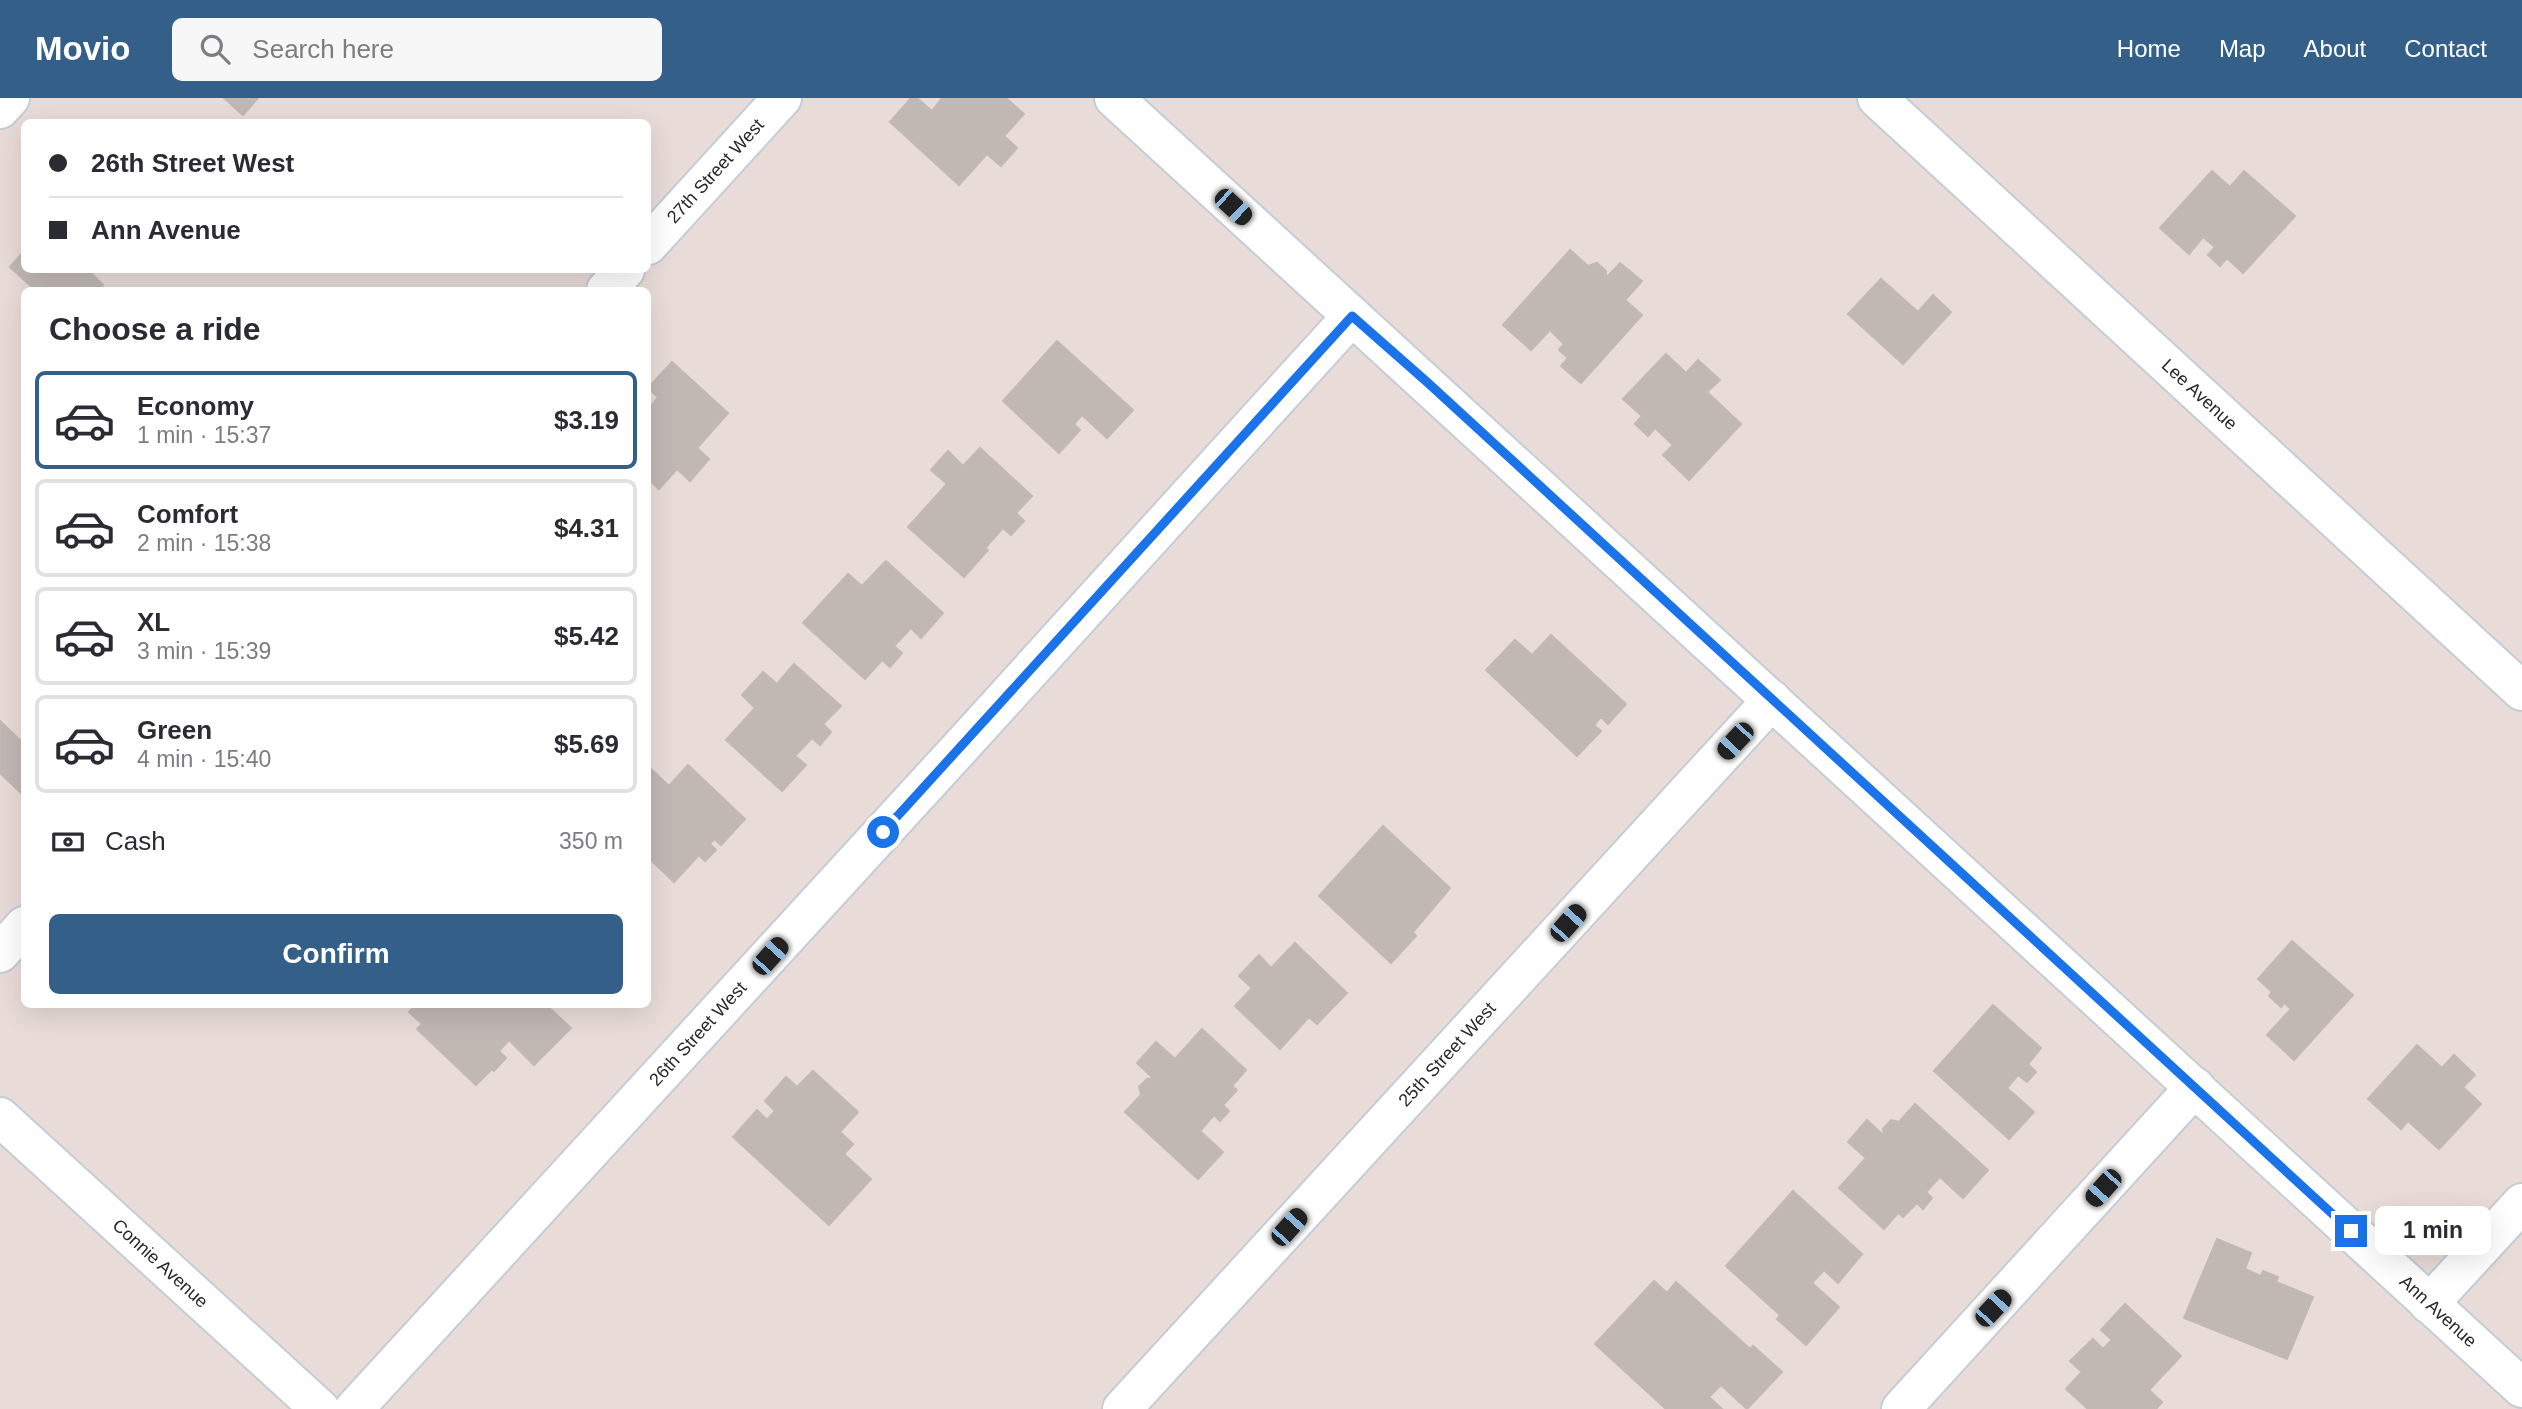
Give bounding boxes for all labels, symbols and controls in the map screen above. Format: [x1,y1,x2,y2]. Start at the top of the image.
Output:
search box [172,18,662,81]
text: Movio [35,30,130,67]
icon: search [196,30,234,68]
text: Search here [252,34,394,64]
text: Home [2117,35,2181,62]
text: Map [2219,35,2266,62]
text: About [2304,35,2366,62]
text: Contact [2404,35,2487,62]
street label: 27th Street West [663,115,768,227]
text: 26th Street West [91,148,294,178]
car [1211,185,1256,229]
text: Ann Avenue [91,215,241,245]
text: Choose a ride [49,311,261,347]
street label: Lee Avenue [2158,355,2241,434]
icon: car [53,389,116,452]
text: Economy [137,391,254,421]
text: $3.19 [554,405,619,435]
text: 1 min · 15:37 [137,422,271,448]
icon: car [53,497,116,560]
text: Comfort [137,499,238,529]
text: $4.31 [554,513,619,543]
text: 2 min · 15:38 [137,530,271,556]
icon: car [53,605,116,668]
text: XL [137,607,170,637]
text: $5.42 [554,621,619,651]
text: 3 min · 15:39 [137,638,271,664]
icon: car [53,713,116,776]
text: Green [137,715,212,745]
car [1713,718,1758,764]
text: $5.69 [554,729,619,759]
text: 4 min · 15:40 [137,746,271,772]
route start [867,816,899,848]
icon: cash [49,823,87,861]
text: Cash [105,826,166,856]
text: 350 m [559,828,623,854]
car [1547,900,1590,946]
button: Confirm [49,914,623,994]
car [749,933,792,979]
street label: 26th Street West [645,978,751,1090]
street label: 25th Street West [1394,998,1500,1111]
car [2082,1165,2125,1211]
car [1268,1204,1311,1250]
callout: 1 min [2376,1206,2491,1256]
street label: Connie Avenue [109,1215,212,1312]
route end [2335,1215,2367,1247]
text: 1 min [2403,1217,2463,1243]
street label: Ann Avenue [2396,1271,2481,1351]
car [1971,1285,2016,1331]

